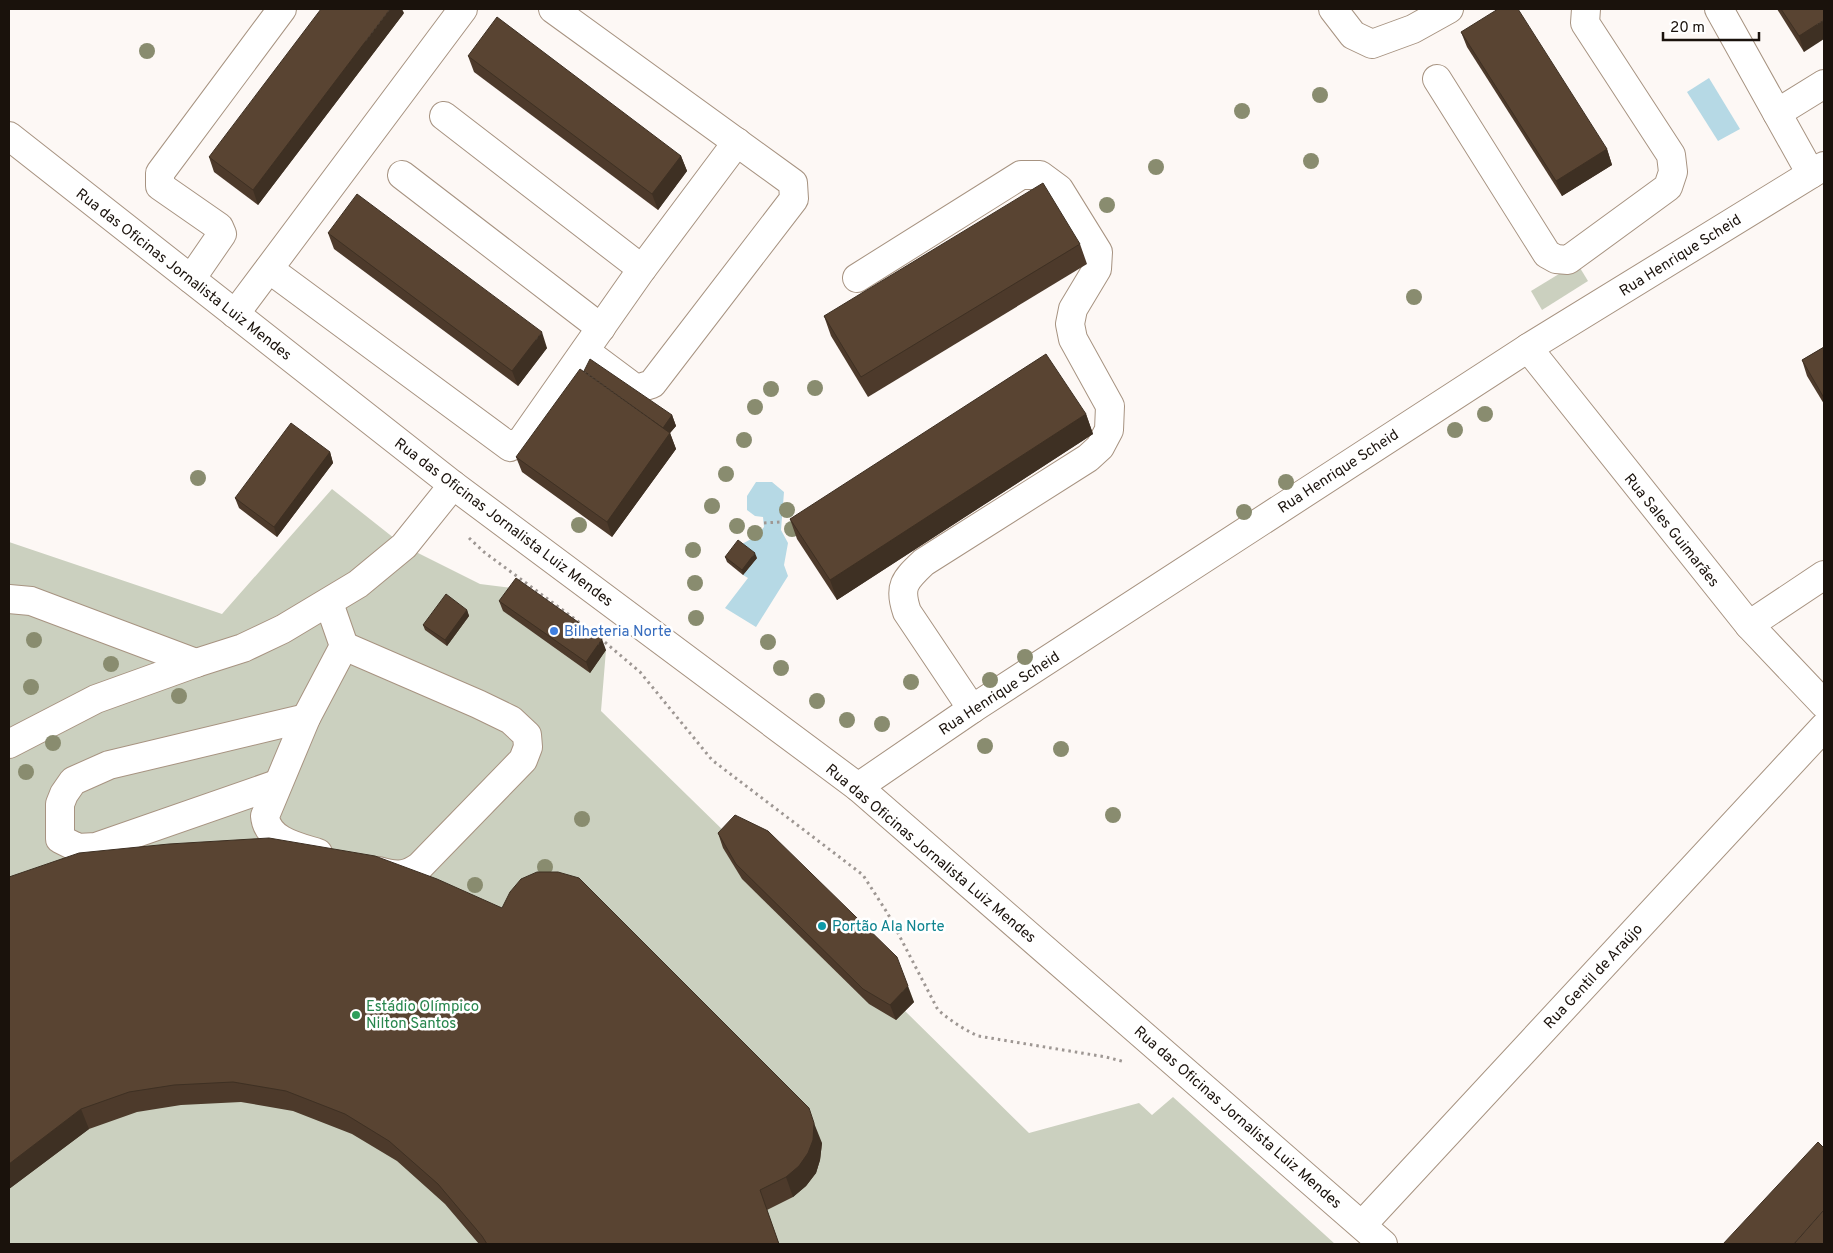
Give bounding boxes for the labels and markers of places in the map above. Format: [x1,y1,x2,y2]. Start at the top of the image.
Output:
place label: Bilheteria Norte [564,623,672,642]
marker: Bilheteria Norte [548,625,560,637]
place label: Portão Ala Norte [832,918,945,937]
marker: Portão Ala Norte [816,920,828,932]
place label: Estádio Olímpico Nilton Santos [366,998,479,1034]
marker: Estádio Olímpico Nilton Santos [350,1009,362,1021]

